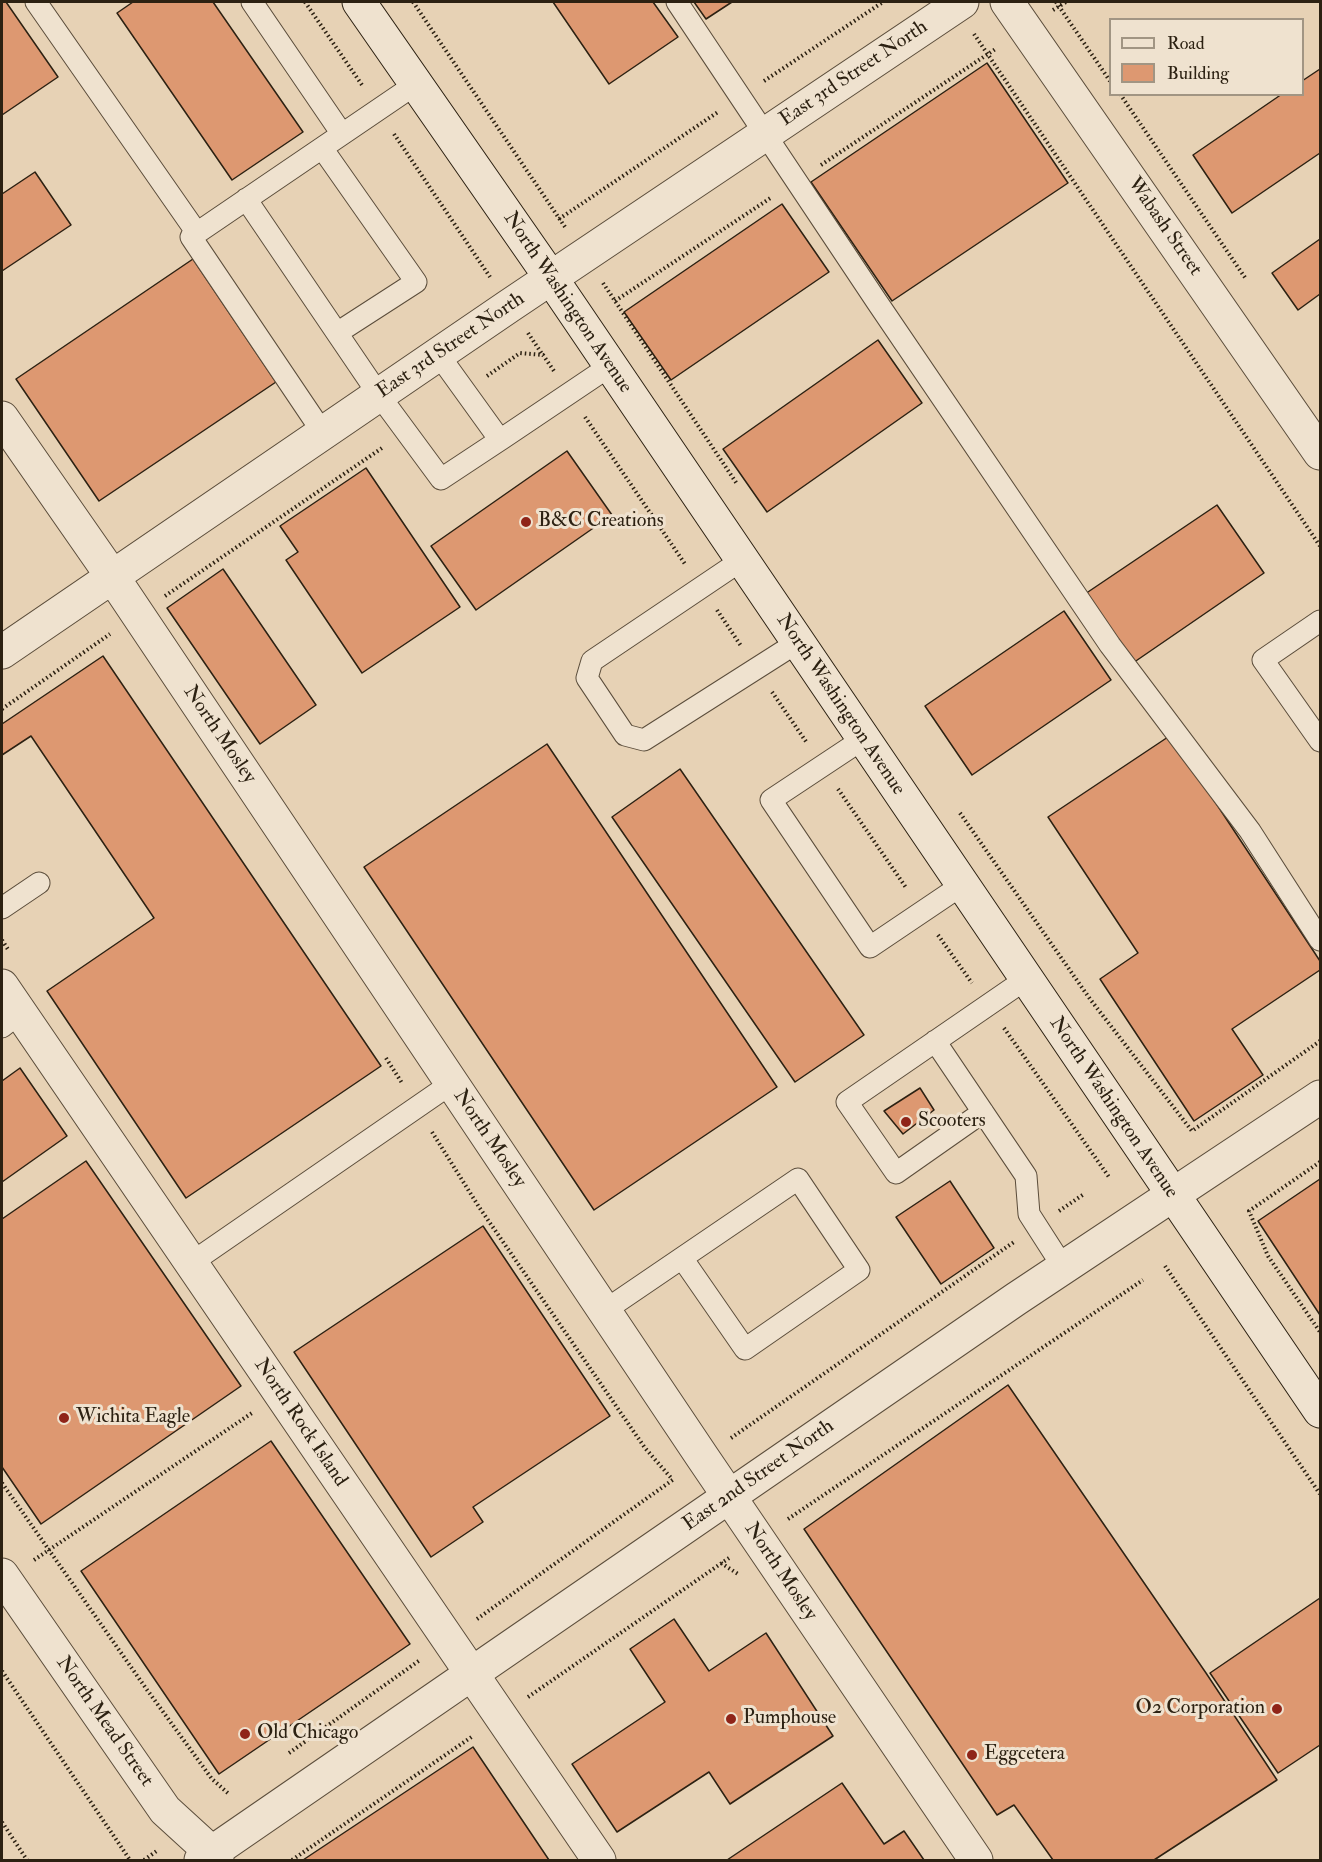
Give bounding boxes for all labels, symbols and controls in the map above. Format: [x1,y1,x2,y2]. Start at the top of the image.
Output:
street label: East 3rd Street North [776,16,932,132]
legend [1109,18,1304,96]
text: Road [1167,32,1205,55]
text: Building [1167,62,1229,85]
street label: Wabash Street [1121,173,1207,281]
street label: North Washington Avenue [497,208,637,398]
street label: East 3rd Street North [373,288,529,404]
place label: B&C Creations [538,510,664,534]
marker: B&C Creations [519,515,533,529]
street label: North Washington Avenue [770,610,910,800]
street label: North Mosley [177,681,261,789]
street label: North Washington Avenue [1043,1013,1183,1203]
street label: North Mosley [447,1085,531,1193]
place label: Scooters [918,1110,986,1134]
marker: Scooters [899,1115,913,1129]
street label: North Rock Island [248,1354,352,1492]
place label: Wichita Eagle [76,1406,190,1430]
marker: Wichita Eagle [57,1411,71,1425]
street label: East 2nd Street North [679,1415,839,1537]
street label: North Mosley [738,1518,822,1626]
street label: North Mead Street [50,1652,158,1792]
place label: O2 Corporation [1136,1697,1265,1721]
marker: O2 Corporation [1270,1702,1284,1716]
place label: Pumphouse [743,1707,836,1731]
marker: Pumphouse [724,1712,738,1726]
place label: Old Chicago [257,1722,358,1746]
marker: Old Chicago [238,1727,252,1741]
place label: Eggcetera [984,1743,1065,1767]
marker: Eggcetera [965,1748,979,1762]

